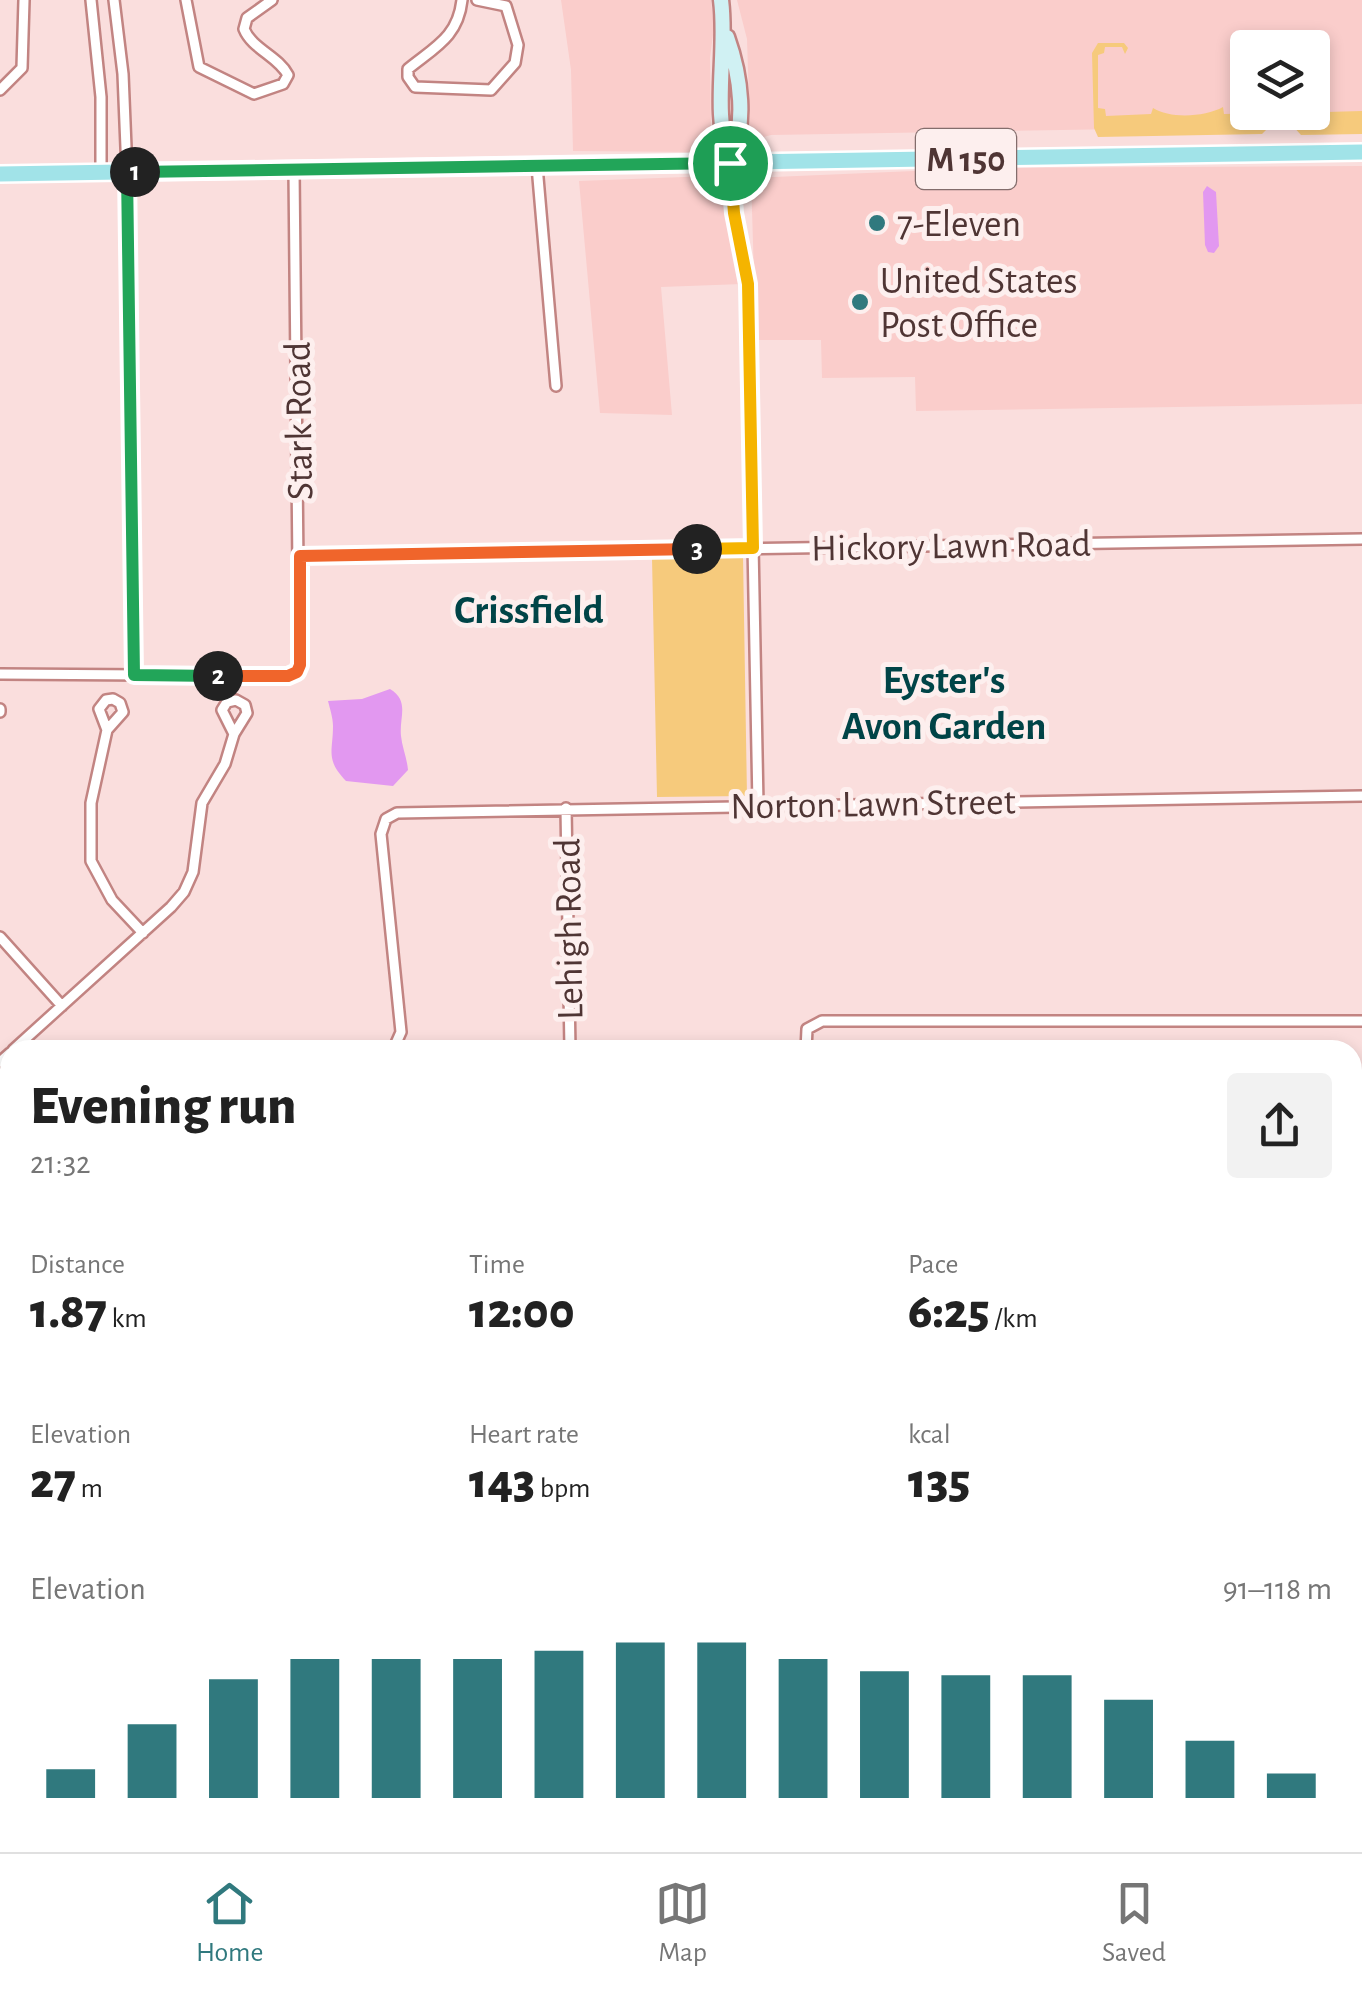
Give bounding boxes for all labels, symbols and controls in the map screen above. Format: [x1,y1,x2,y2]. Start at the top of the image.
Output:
map controls [1230,30,1330,130]
button: layers [1230,30,1330,130]
pin [688,121,773,206]
road number: M 150 [916,129,1016,189]
icon: arrive [703,136,758,191]
pin: 1 [110,147,160,197]
text: 1 [130,158,140,186]
place label: 7-Eleven [897,206,1021,244]
marker: 7-Eleven [866,212,888,234]
place label: United States Post Office [880,263,1078,345]
marker: United States Post Office [849,291,871,313]
street label: Stark Road [280,341,320,501]
pin: 3 [672,524,722,574]
street label: Hickory Lawn Road [811,526,1091,568]
text: 3 [691,535,703,563]
district label: Crissfield [454,591,604,631]
pin: 2 [193,651,243,701]
district label: Eyster's Avon Garden [842,661,1046,747]
text: 2 [211,662,225,690]
street label: Norton Lawn Street [730,784,1016,826]
street label: Lehigh Road [549,838,591,1020]
button: share [1227,1073,1332,1178]
text: Evening run [30,1079,296,1134]
text: 21:32 [30,1147,91,1179]
text: Distance [30,1251,125,1279]
text: Time [469,1251,525,1279]
text: Pace [908,1251,958,1279]
text: 1.87 [30,1287,107,1337]
text: 12:00 [469,1287,575,1337]
text: 6:25 [908,1287,990,1337]
text: km [107,1305,147,1333]
text: /km [990,1305,1038,1333]
text: Elevation [30,1421,131,1449]
text: Heart rate [469,1421,579,1449]
text: kcal [908,1421,951,1449]
text: 27 [30,1457,76,1507]
text: 143 [469,1457,535,1507]
text: 135 [908,1457,970,1507]
text: m [76,1475,103,1503]
text: bpm [535,1475,591,1503]
text: Elevation [30,1573,146,1605]
text: 91–118 m [1223,1573,1332,1605]
tab: Home [196,1876,263,1970]
tab: Map [655,1876,710,1970]
tab: Saved [1102,1876,1166,1970]

